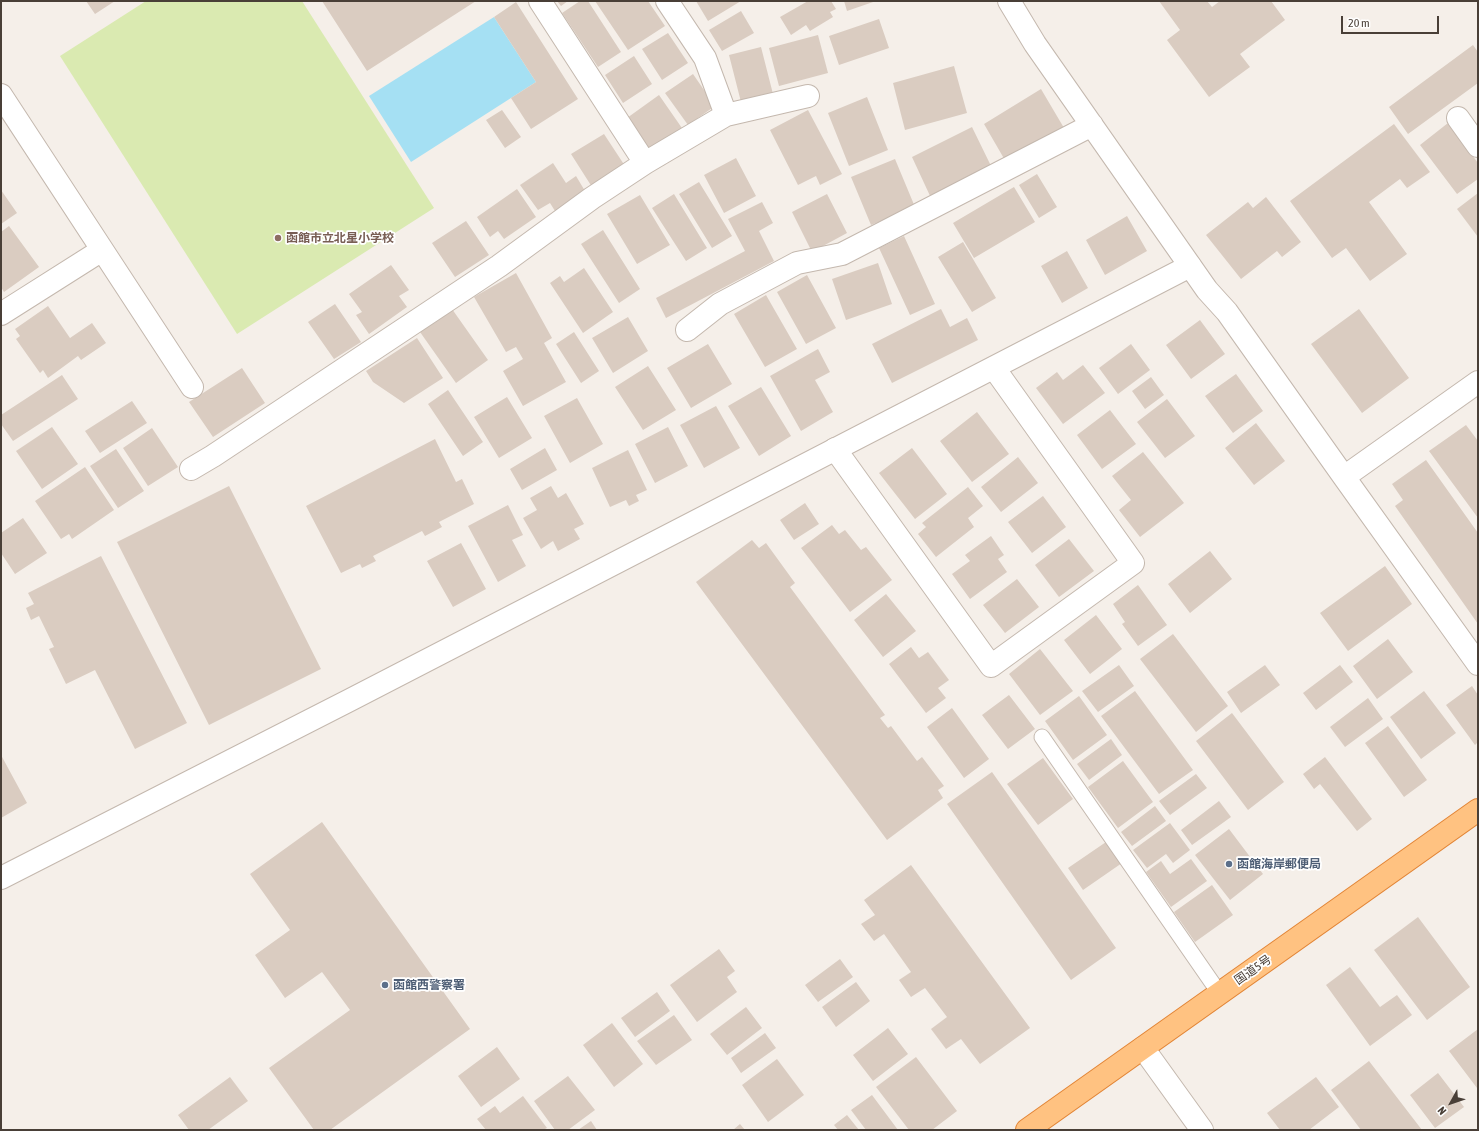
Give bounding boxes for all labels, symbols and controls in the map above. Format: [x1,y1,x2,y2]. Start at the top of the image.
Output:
scale bar [1343,8,1441,34]
text: 20 m [1348,16,1370,30]
place label: 函館市立北星小学校 [286,231,394,245]
marker: 函館市立北星小学校 [273,233,283,243]
place label: 函館海岸郵便局 [1237,857,1321,871]
marker: 函館海岸郵便局 [1224,859,1234,869]
street label: 国道5号 [1232,952,1274,988]
place label: 函館西警察署 [393,978,465,992]
marker: 函館西警察署 [380,980,390,990]
north arrow [1431,1083,1471,1123]
text: N [1435,1104,1448,1117]

